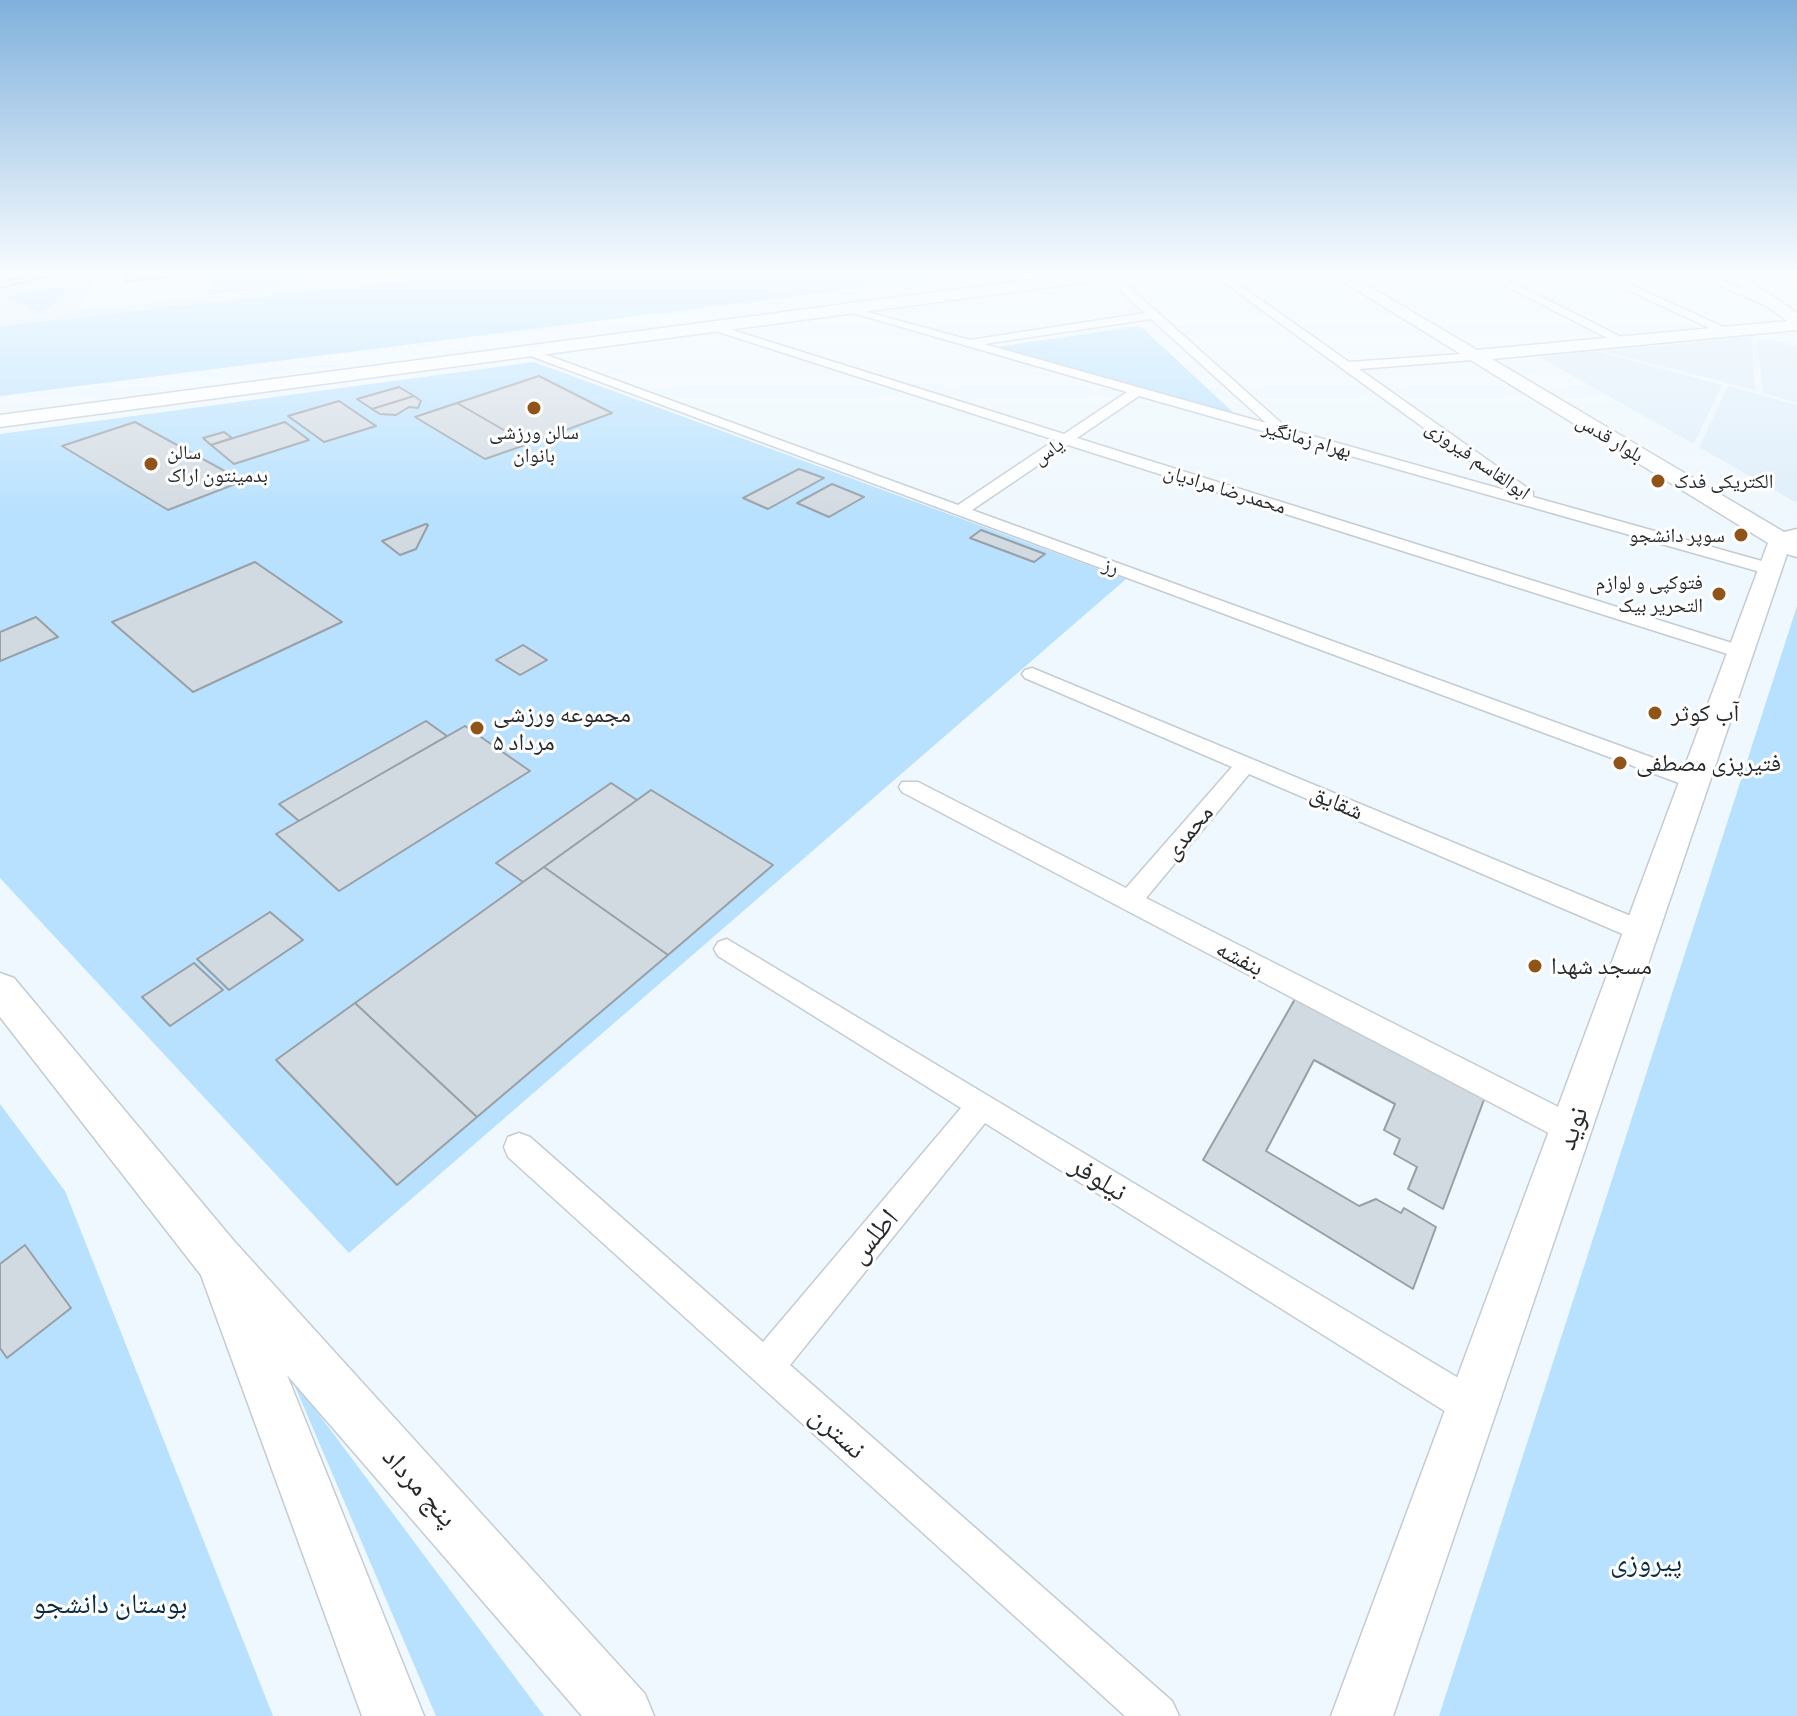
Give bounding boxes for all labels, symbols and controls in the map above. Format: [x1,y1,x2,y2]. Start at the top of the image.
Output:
marker: سالن ورزشی بانوان [525,399,543,417]
street label: بلوار قدس [1572,409,1648,467]
street label: بهرام زمانگیر [1260,415,1354,463]
street label: ابوالقاسم فیروزی [1421,415,1535,505]
place label: سالن ورزشی بانوان [489,420,579,467]
street label: یاس [1028,432,1068,470]
place label: سالن بدمینتون اراک [167,440,268,487]
marker: سالن بدمینتون اراک [142,455,160,473]
street label: محمدرضا مرادیان [1161,459,1289,519]
place label: الکتریکی فدک [1674,469,1774,493]
marker: الکتریکی فدک [1649,472,1667,490]
place label: سوپر دانشجو [1629,523,1725,547]
marker: سوپر دانشجو [1732,526,1750,544]
street label: رز [1100,552,1122,580]
place label: فتوکپی و لوازم التحریر بیک [1596,570,1703,617]
marker: فتوکپی و لوازم التحریر بیک [1710,585,1728,603]
place label: آب کوثر [1671,699,1739,727]
place label: مجموعه ورزشی ۵ مرداد [493,700,631,756]
marker: آب کوثر [1646,704,1664,722]
marker: مجموعه ورزشی ۵ مرداد [468,719,486,737]
place label: فتیرپزی مصطفی [1636,749,1781,777]
marker: فتیرپزی مصطفی [1611,754,1629,772]
street label: شقایق [1306,778,1368,826]
street label: محمدی [1157,799,1219,865]
street label: بنفشه [1211,934,1269,982]
place label: مسجد شهدا [1551,952,1652,980]
marker: مسجد شهدا [1526,957,1544,975]
street label: نوید [1549,1102,1595,1154]
street label: نیلوفر [1064,1148,1134,1208]
street label: اطلس [841,1202,905,1270]
street label: نسترن [803,1398,873,1466]
street label: پنج مرداد [375,1440,465,1534]
park label: پیروزی [1610,1545,1682,1579]
park label: بوستان دانشجو [33,1587,187,1621]

